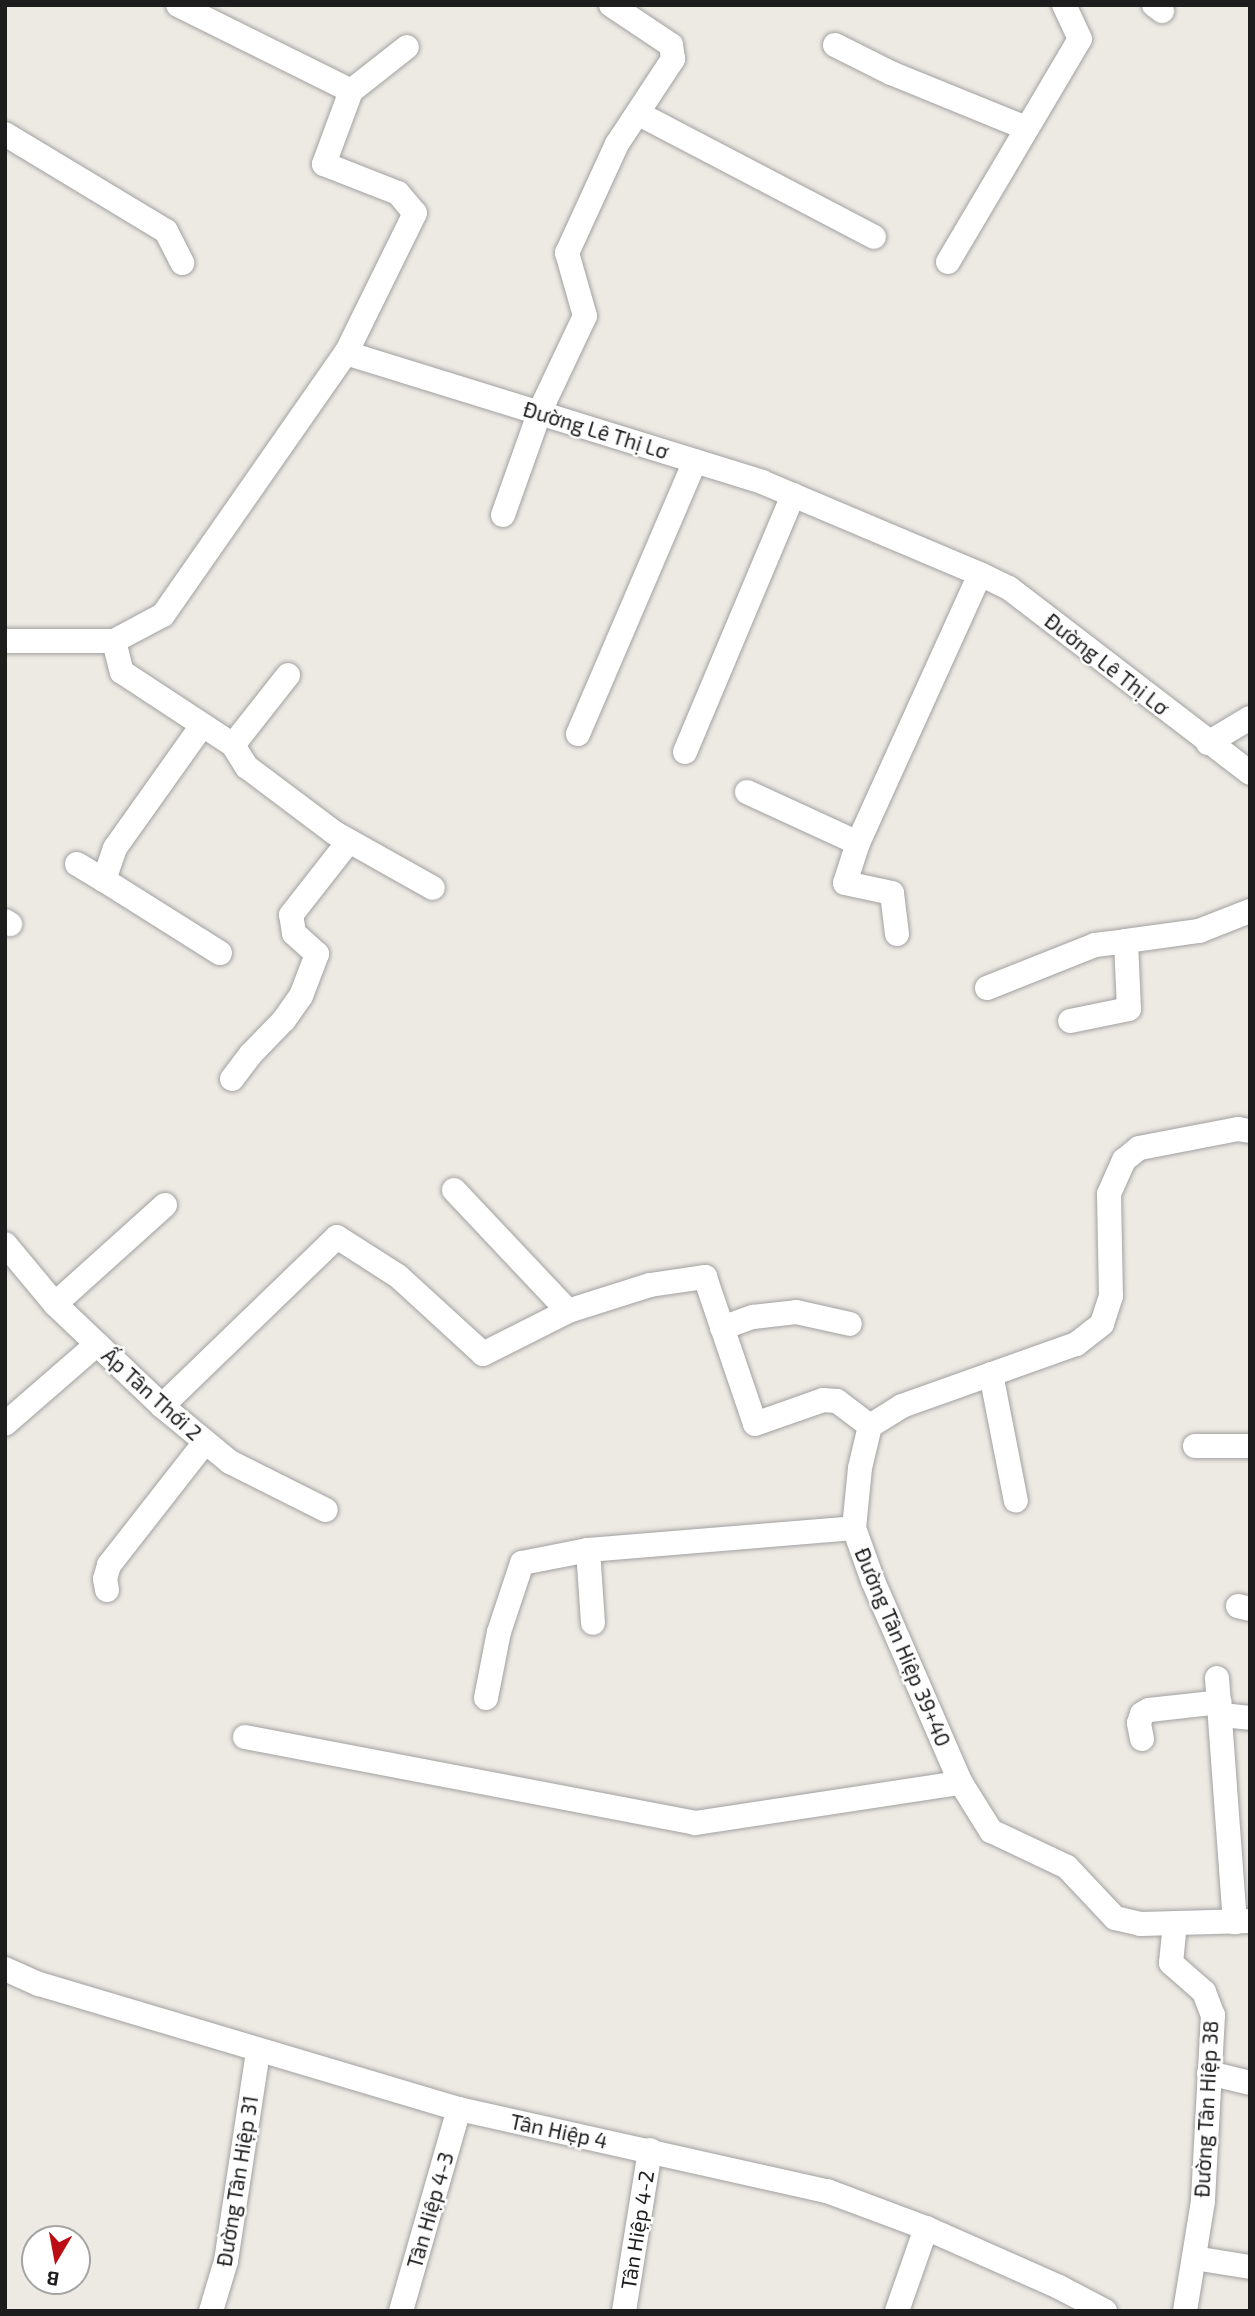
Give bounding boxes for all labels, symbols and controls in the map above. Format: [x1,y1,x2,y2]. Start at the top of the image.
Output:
street label: Đường Lê Thị Lơ [520,396,672,464]
street label: Đường Lê Thị Lơ [1040,608,1174,720]
street label: Ấp Tân Thới 2 [96,1342,208,1446]
street label: Đường Tân Hiệp 39+40 [850,1543,956,1751]
street label: Đường Tân Hiệp 38 [1189,2020,1223,2198]
street label: Đường Tân Hiệp 31 [211,2093,263,2269]
street label: Tân Hiệp 4 [508,2108,610,2154]
street label: Tân Hiệp 4-3 [401,2149,459,2271]
street label: Tân Hiệp 4-2 [615,2169,659,2291]
north arrow [21,2225,91,2295]
text: B [45,2267,61,2292]

